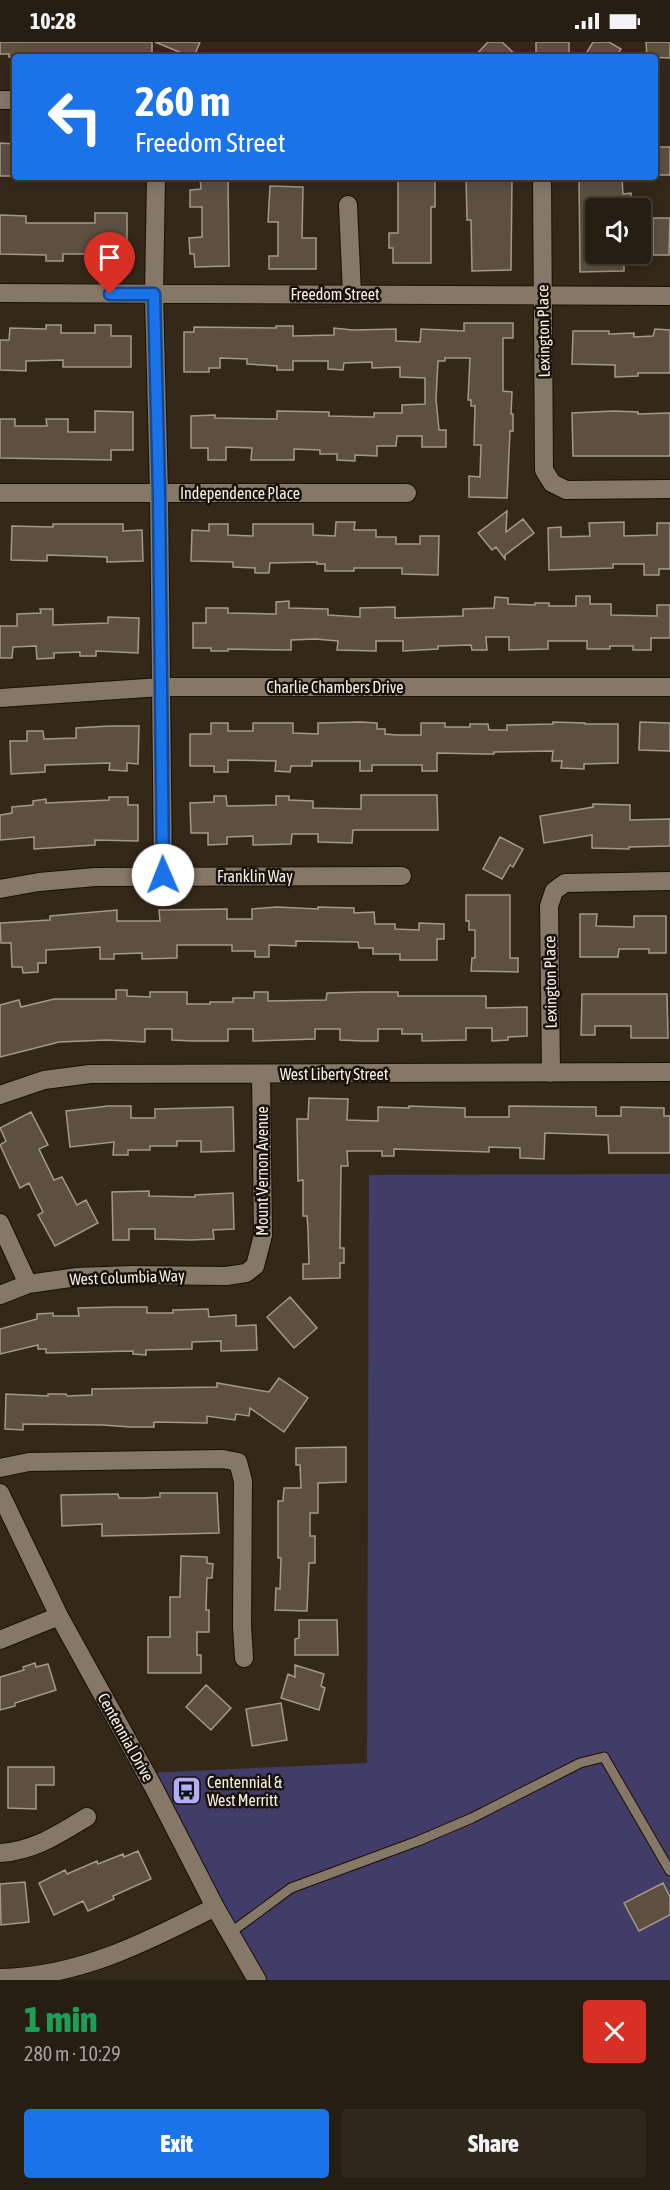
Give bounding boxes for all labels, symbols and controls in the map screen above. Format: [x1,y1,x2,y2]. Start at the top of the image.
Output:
text: 10:28 [30,8,76,34]
text: 260 m [135,77,230,125]
icon: left [36,78,114,156]
text: Freedom Street [135,127,285,158]
map controls [585,198,651,264]
button: sound [585,198,651,264]
pin [84,232,135,294]
icon: arrive [93,241,126,274]
street label: Lexington Place [533,284,554,378]
street label: Freedom Street [290,285,380,303]
street label: Independence Place [180,484,300,503]
street label: Charlie Chambers Drive [267,678,403,696]
position arrow [131,843,195,907]
street label: Franklin Way [217,867,293,886]
street label: Lexington Place [540,935,561,1029]
street label: West Liberty Street [280,1065,389,1084]
street label: Mount Vernon Avenue [253,1106,271,1236]
street label: West Columbia Way [69,1266,185,1289]
street label: Centennial Drive [94,1690,158,1784]
place label: Centennial & West Merritt [207,1773,283,1809]
bus stop icon: Centennial & West Merritt [170,1775,202,1807]
text: 1 min [24,1998,98,2040]
button: close [583,2000,646,2063]
text: 280 m · 10:29 [24,2042,121,2065]
button: Exit [24,2109,329,2178]
button: Share [341,2109,646,2178]

